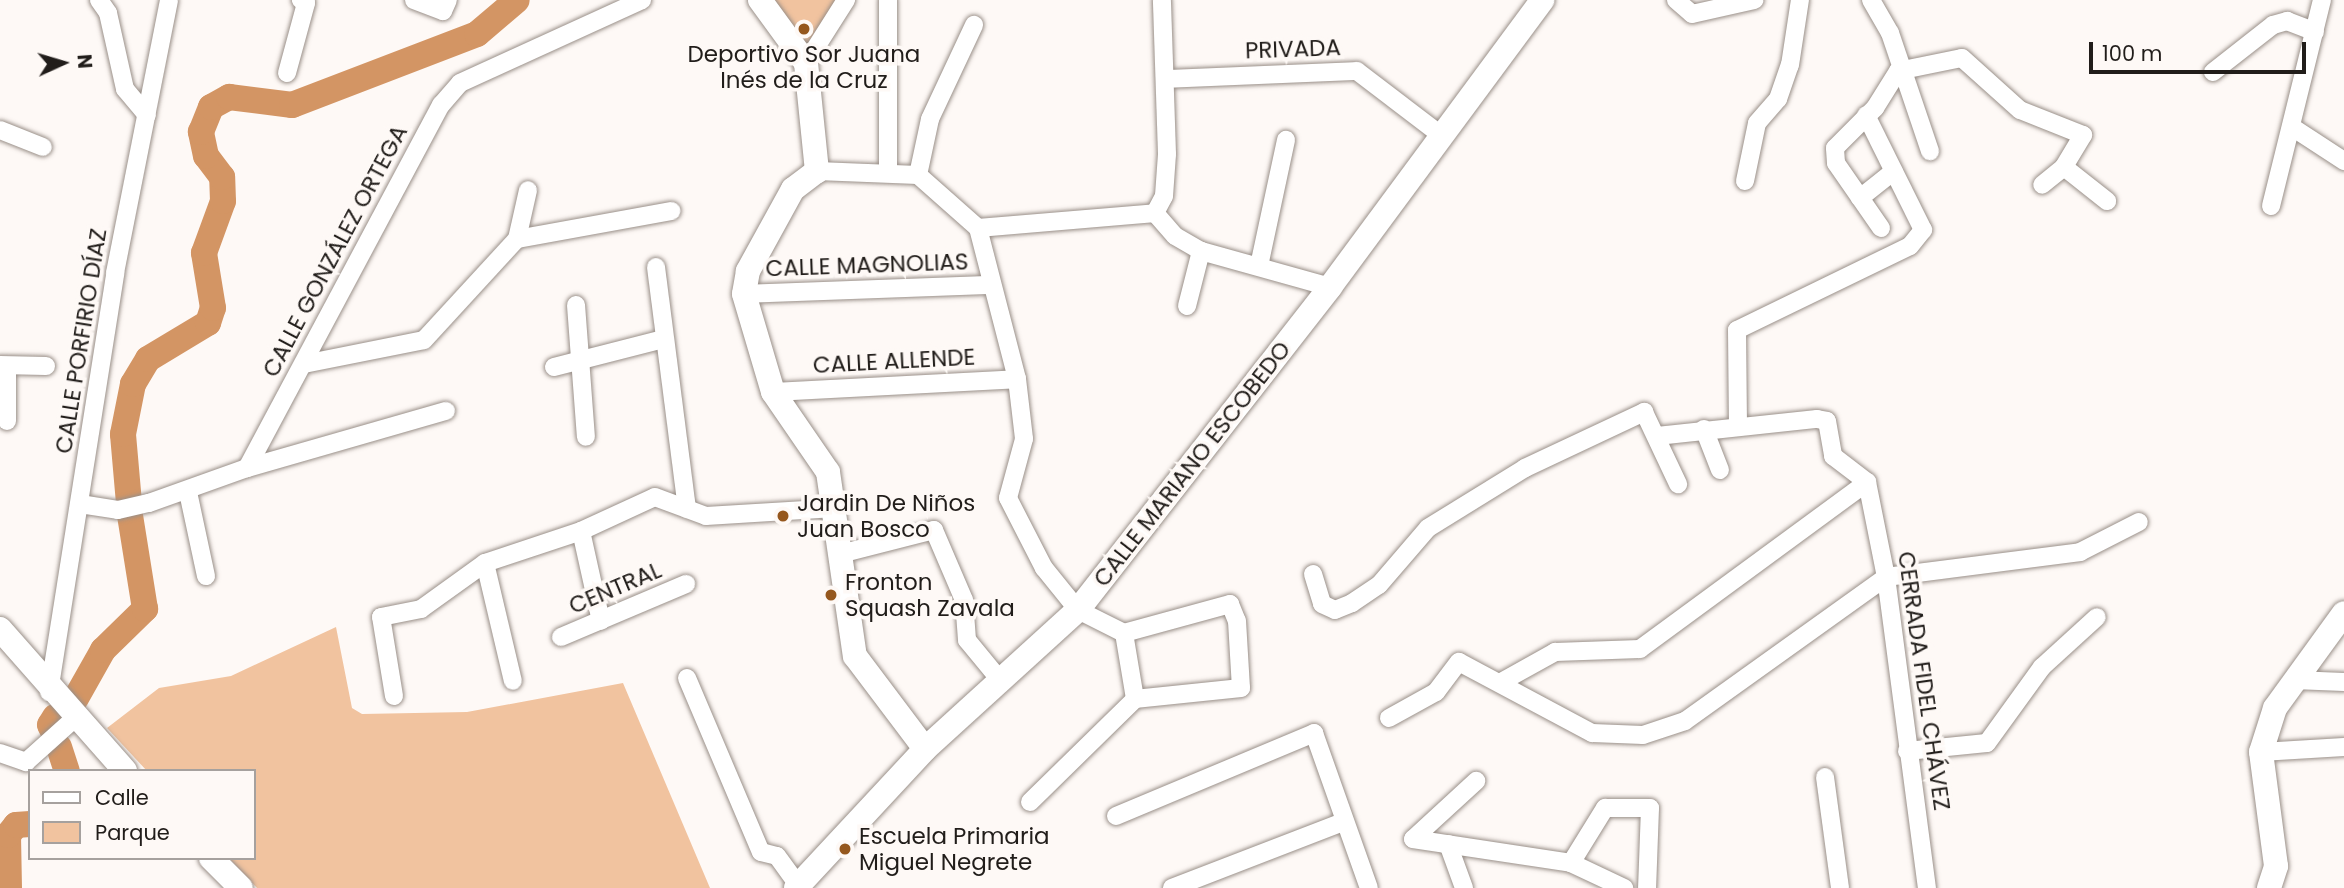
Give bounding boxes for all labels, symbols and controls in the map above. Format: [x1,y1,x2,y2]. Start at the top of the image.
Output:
marker: Deportivo Sor Juana Inés de la Cruz [796,21,812,37]
north arrow [28,28,98,98]
scale bar [2092,28,2309,72]
street label: PRIVADA [1245,34,1341,64]
text: 100 m [2102,39,2162,68]
place label: Deportivo Sor Juana Inés de la Cruz [688,40,920,94]
text: N [70,53,98,70]
street label: CALLE GONZÁLEZ ORTEGA [257,120,413,382]
street label: CALLE PORFIRIO DÍAZ [50,227,112,455]
street label: CALLE MAGNOLIAS [765,248,969,282]
street label: CALLE MARIANO ESCOBEDO [1088,336,1296,592]
street label: CALLE ALLENDE [812,343,976,379]
place label: Jardin De Niños Juan Bosco [797,489,975,543]
marker: Jardin De Niños Juan Bosco [775,508,791,524]
street label: CERRADA FIDEL CHÁVEZ [1892,550,1956,812]
street label: CENTRAL [565,556,665,620]
place label: Fronton Squash Zavala [845,568,1015,622]
marker: Fronton Squash Zavala [823,587,839,603]
legend [28,769,256,860]
text: Calle [95,783,149,812]
text: Parque [95,818,170,847]
place label: Escuela Primaria Miguel Negrete [859,822,1050,876]
marker: Escuela Primaria Miguel Negrete [837,841,853,857]

